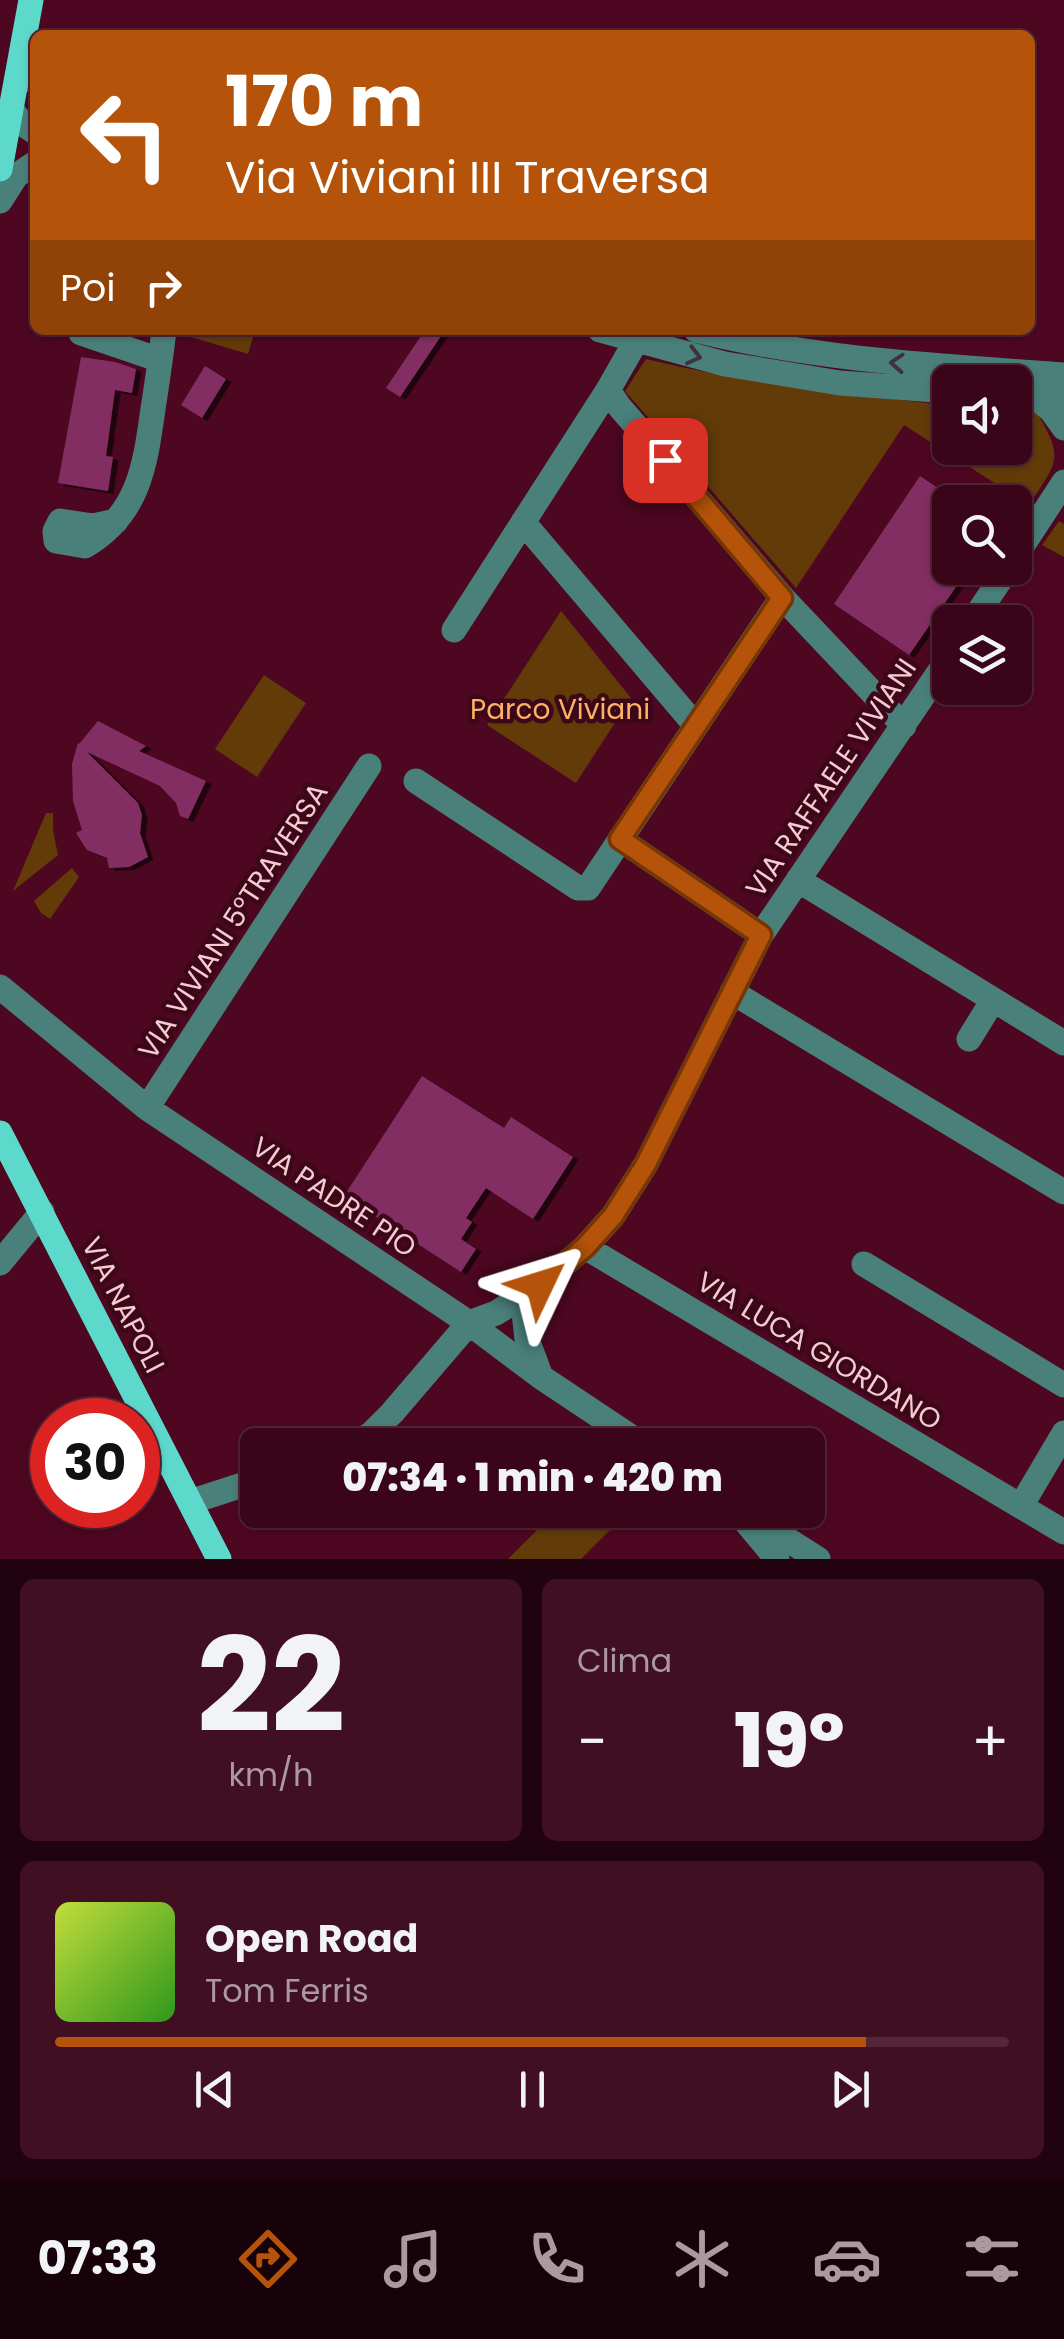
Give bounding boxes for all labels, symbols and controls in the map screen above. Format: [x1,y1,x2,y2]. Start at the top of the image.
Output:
text: 170 m [225,52,423,151]
icon: left [60,70,190,200]
text: Via Viviani III Traversa [225,146,710,209]
icon: right [136,260,191,315]
text: Poi [60,261,116,314]
one-way arrow [685,344,702,365]
one-way arrow [888,353,904,374]
map controls [932,365,1032,705]
button: sound [932,365,1032,465]
pin [623,418,708,503]
icon: arrive [638,433,693,488]
button: search [932,485,1032,585]
button: layers [932,605,1032,705]
street label: VIA RAFFAELE VIVIANI [736,651,926,905]
park label: Parco Viviani [470,690,650,729]
street label: VIA VIVIANI 5°TRAVERSA [129,775,337,1067]
street label: VIA PADRE PIO [244,1127,424,1267]
street label: VIA NAPOLI [72,1230,174,1380]
position arrow [488,1233,592,1337]
street label: VIA LUCA GIORDANO [689,1262,949,1440]
speed limit sign: 30 [30,1398,160,1528]
text: 07:34 · 1 min · 420 m [342,1451,723,1504]
text: 22 [197,1594,345,1777]
text: Clima [577,1638,672,1683]
text: 19° [734,1688,845,1793]
text: − [577,1703,607,1780]
text: + [971,1703,1009,1780]
text: km/h [228,1752,314,1797]
text: Open Road [205,1912,418,1965]
text: Tom Ferris [205,1968,369,2013]
icon: previous [187,2062,242,2117]
icon: pause [505,2062,560,2117]
icon: next [823,2062,878,2117]
icon: directions [233,2224,303,2294]
icon: music [378,2224,448,2294]
icon: phone [522,2224,592,2294]
icon: climate [667,2224,737,2294]
icon: car [812,2224,882,2294]
icon: filters [957,2224,1027,2294]
text: 07:33 [37,2227,158,2290]

